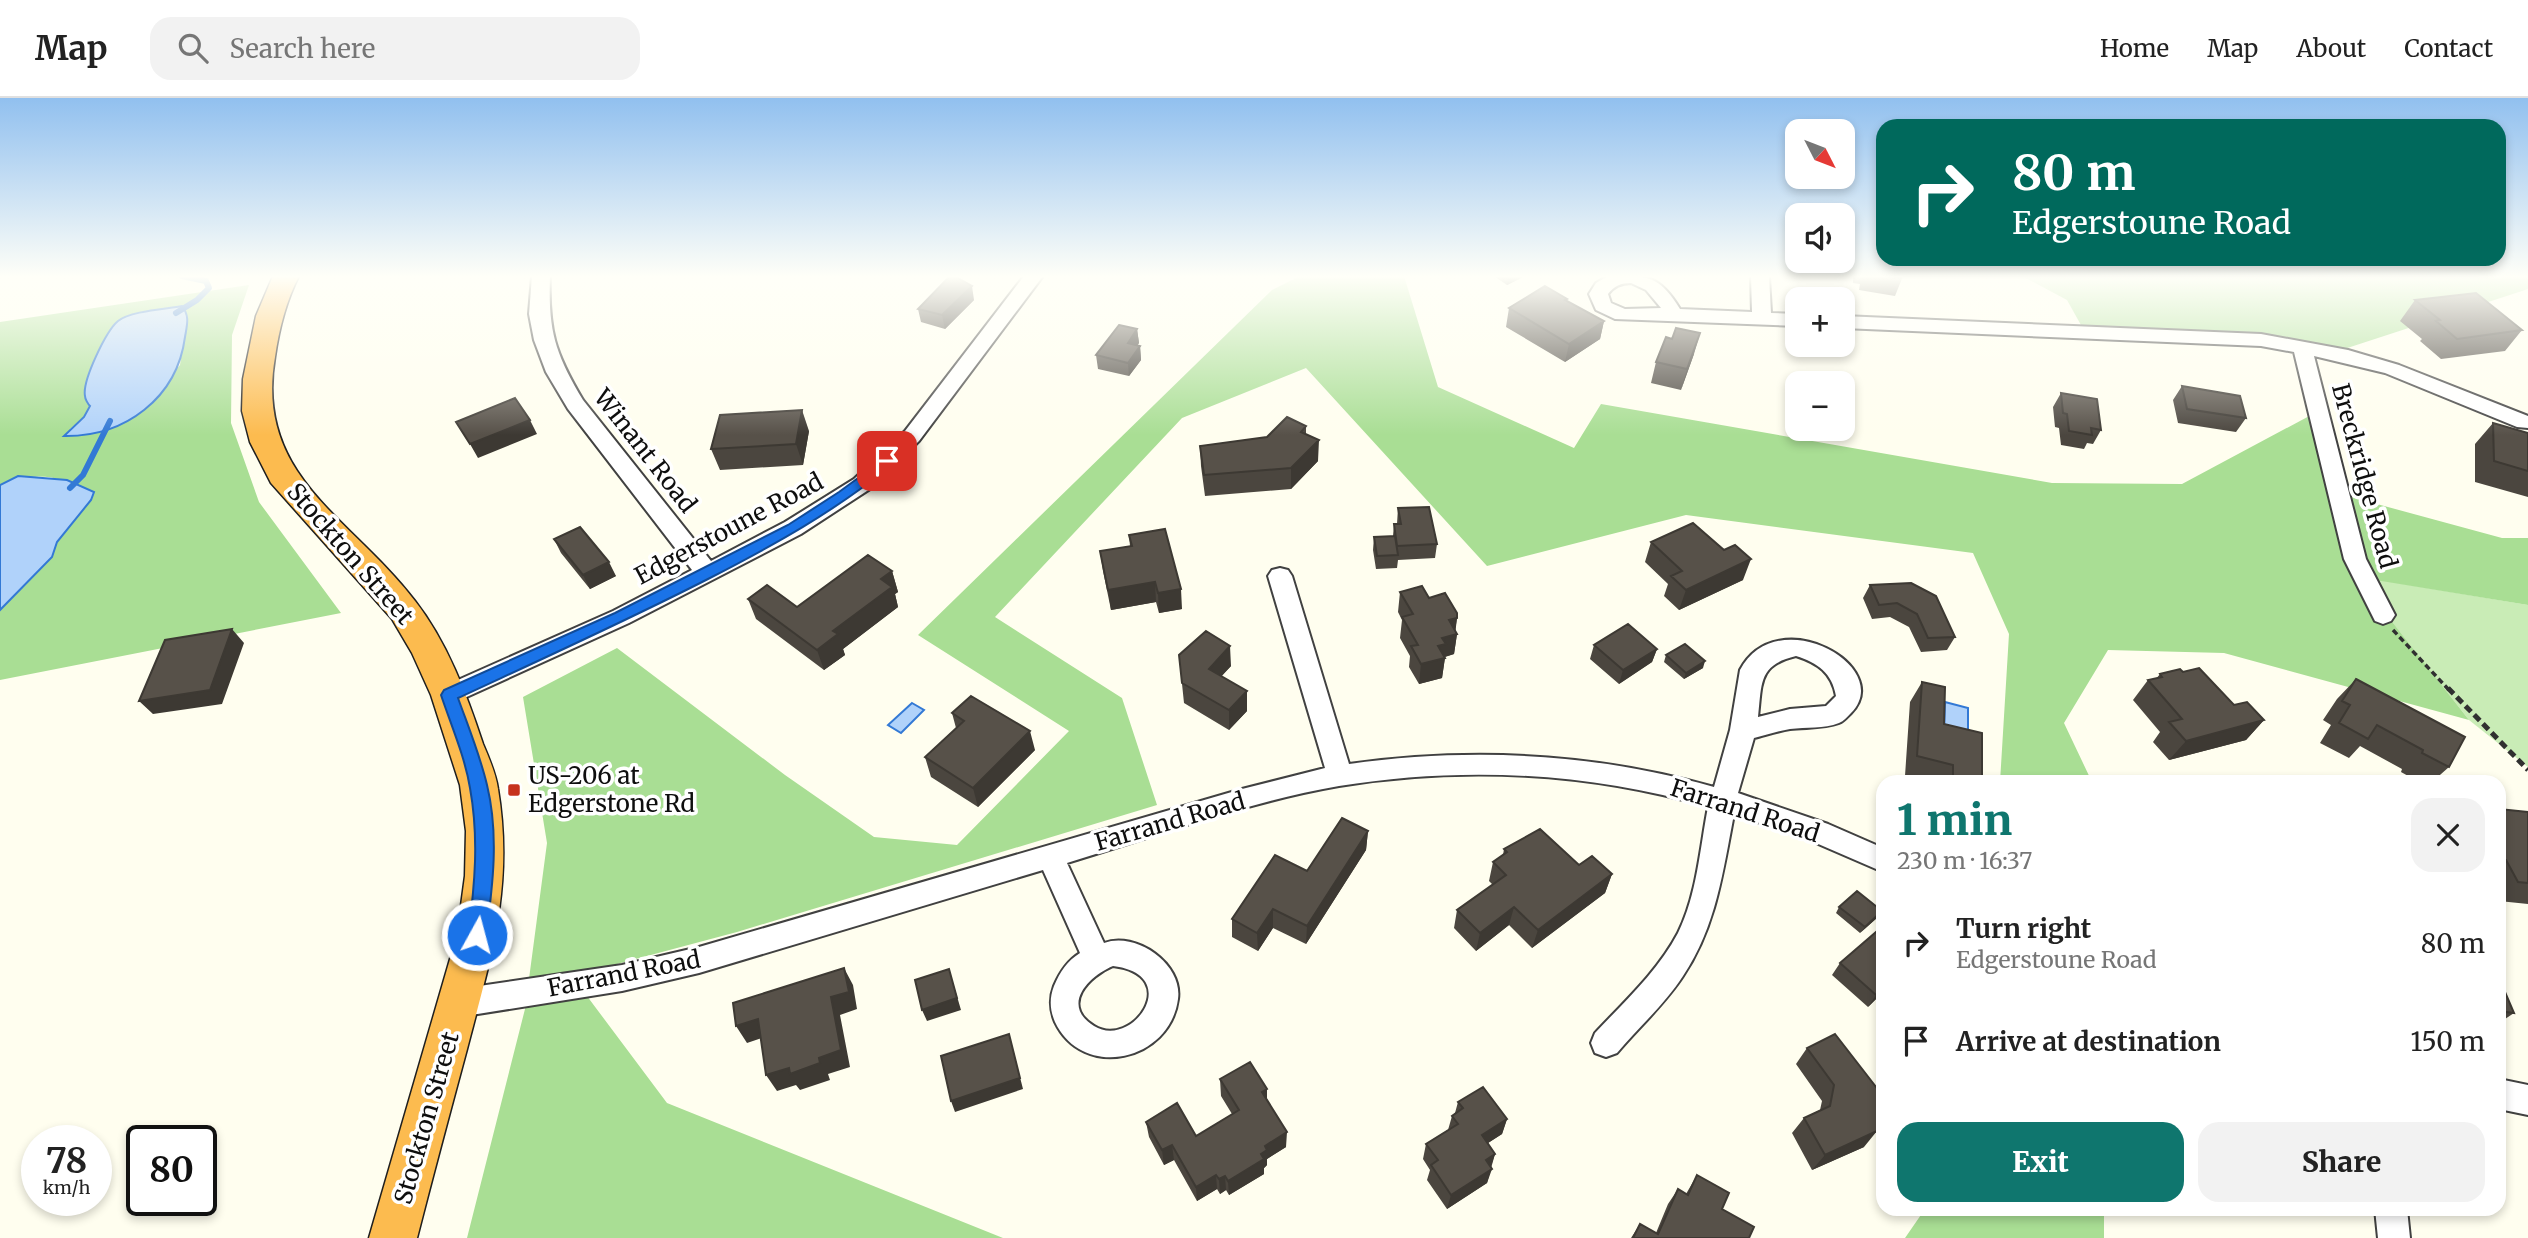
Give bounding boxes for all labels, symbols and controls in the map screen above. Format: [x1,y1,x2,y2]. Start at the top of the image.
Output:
search box [150,17,640,80]
text: Map [35,28,108,69]
icon: search [174,29,212,67]
text: Search here [230,32,375,65]
text: Home [2100,33,2169,64]
text: Map [2207,33,2258,64]
text: About [2296,33,2366,64]
text: Contact [2404,33,2493,64]
north arrow [1785,119,1855,189]
map controls [1785,119,1855,441]
text: 80 m [2012,142,2135,203]
icon: right [1897,147,1988,238]
button: sound [1785,203,1855,273]
text: Edgerstoune Road [2012,203,2291,243]
button: + [1785,287,1855,357]
button: − [1785,371,1855,441]
street label: Breckridge Road [2325,380,2404,572]
street label: Winant Road [587,382,704,519]
pin [857,431,917,491]
icon: arrive [868,442,906,480]
street label: Edgerstoune Road [629,466,828,591]
street label: Stockton Street [280,476,421,631]
place label: US-206 at Edgerstone Rd [528,760,695,819]
street label: Farrand Road [1667,772,1824,849]
marker: US-206 at Edgerstone Rd [506,782,522,798]
street label: Farrand Road [1091,785,1249,858]
text: 1 min [1897,794,2012,846]
button: close [2411,798,2485,872]
text: 230 m · 16:37 [1897,846,2032,875]
position arrow [440,898,514,972]
text: Turn right [1956,912,2091,945]
icon: right [1897,924,1935,962]
text: 80 m [2421,927,2485,960]
street label: Farrand Road [545,943,703,1004]
text: Edgerstoune Road [1956,945,2157,974]
icon: arrive [1897,1022,1935,1060]
text: Arrive at destination [1956,1025,2221,1058]
text: 150 m [2411,1025,2485,1058]
street label: Stockton Street [387,1028,466,1208]
button: Exit [1897,1122,2184,1202]
button: Share [2198,1122,2485,1202]
speed limit sign: 80 [126,1125,217,1216]
text: 78 [46,1139,87,1183]
text: km/h [43,1176,90,1199]

